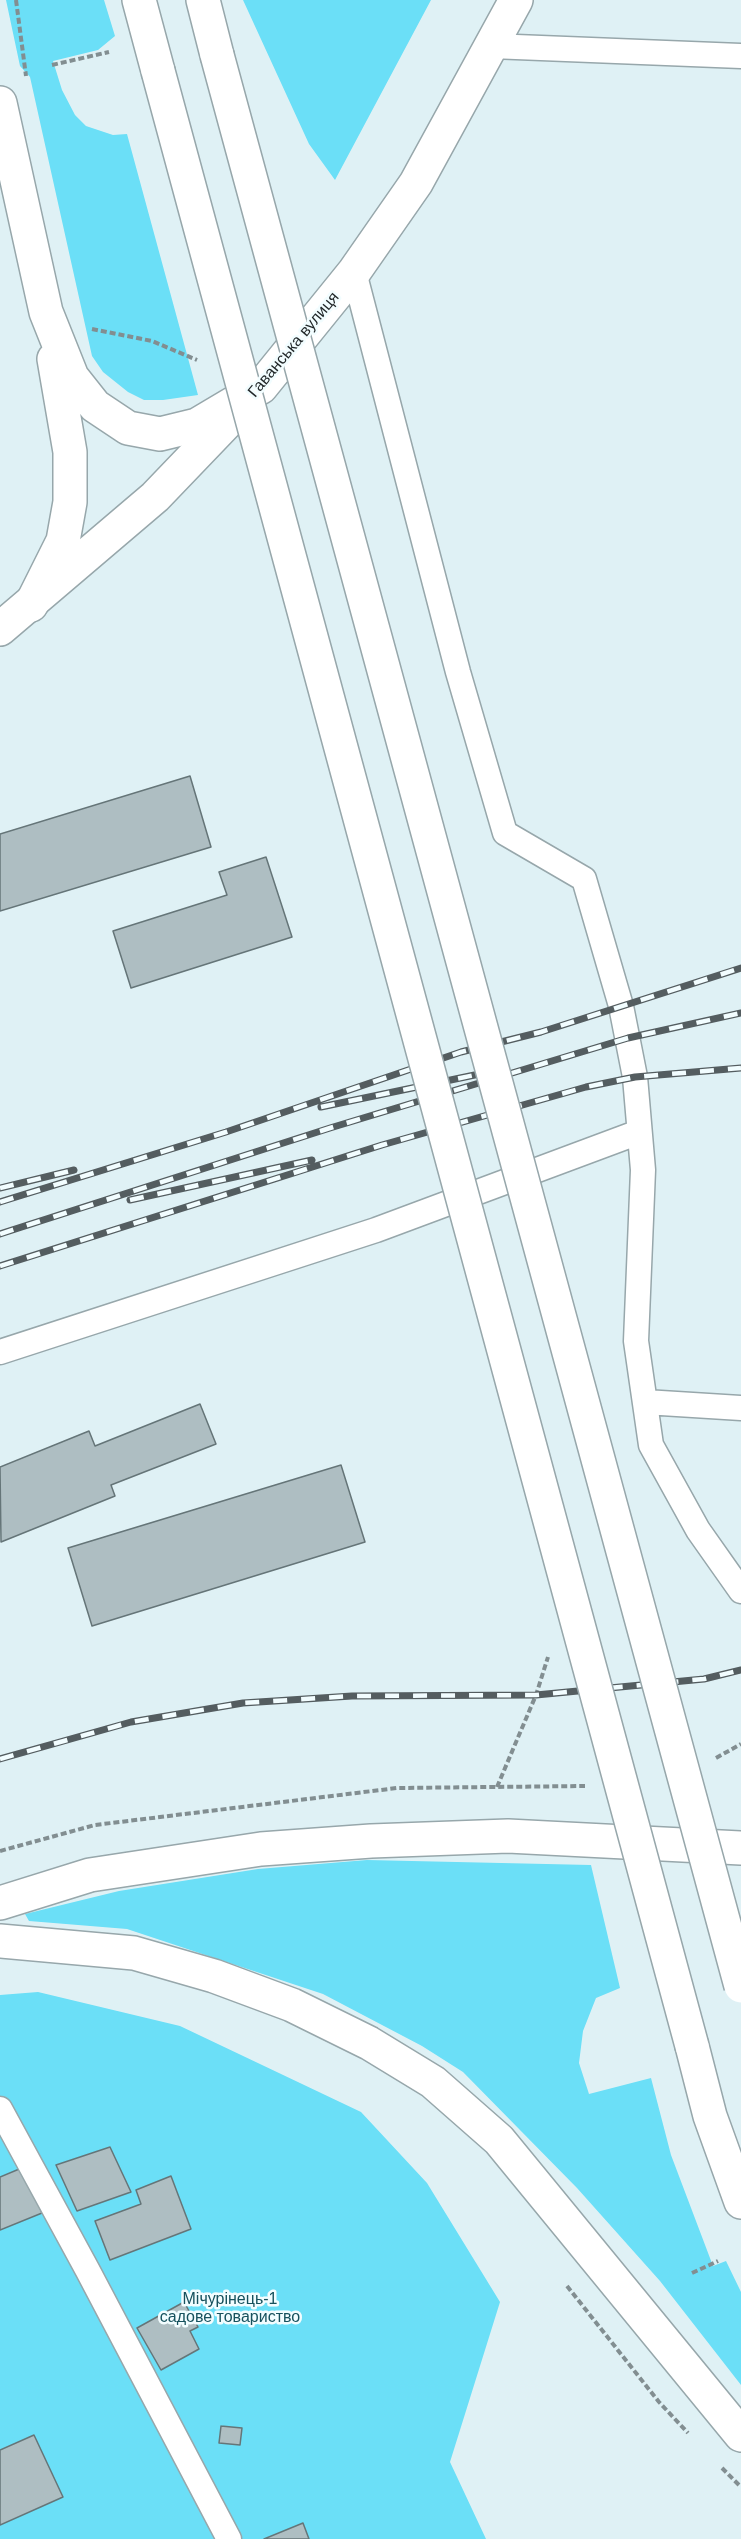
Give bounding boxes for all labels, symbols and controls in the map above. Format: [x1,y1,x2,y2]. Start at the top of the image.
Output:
street label: Гаванська вулиця [244,288,344,402]
park label: Мічурінець-1 садове товариство [160,2290,300,2328]

